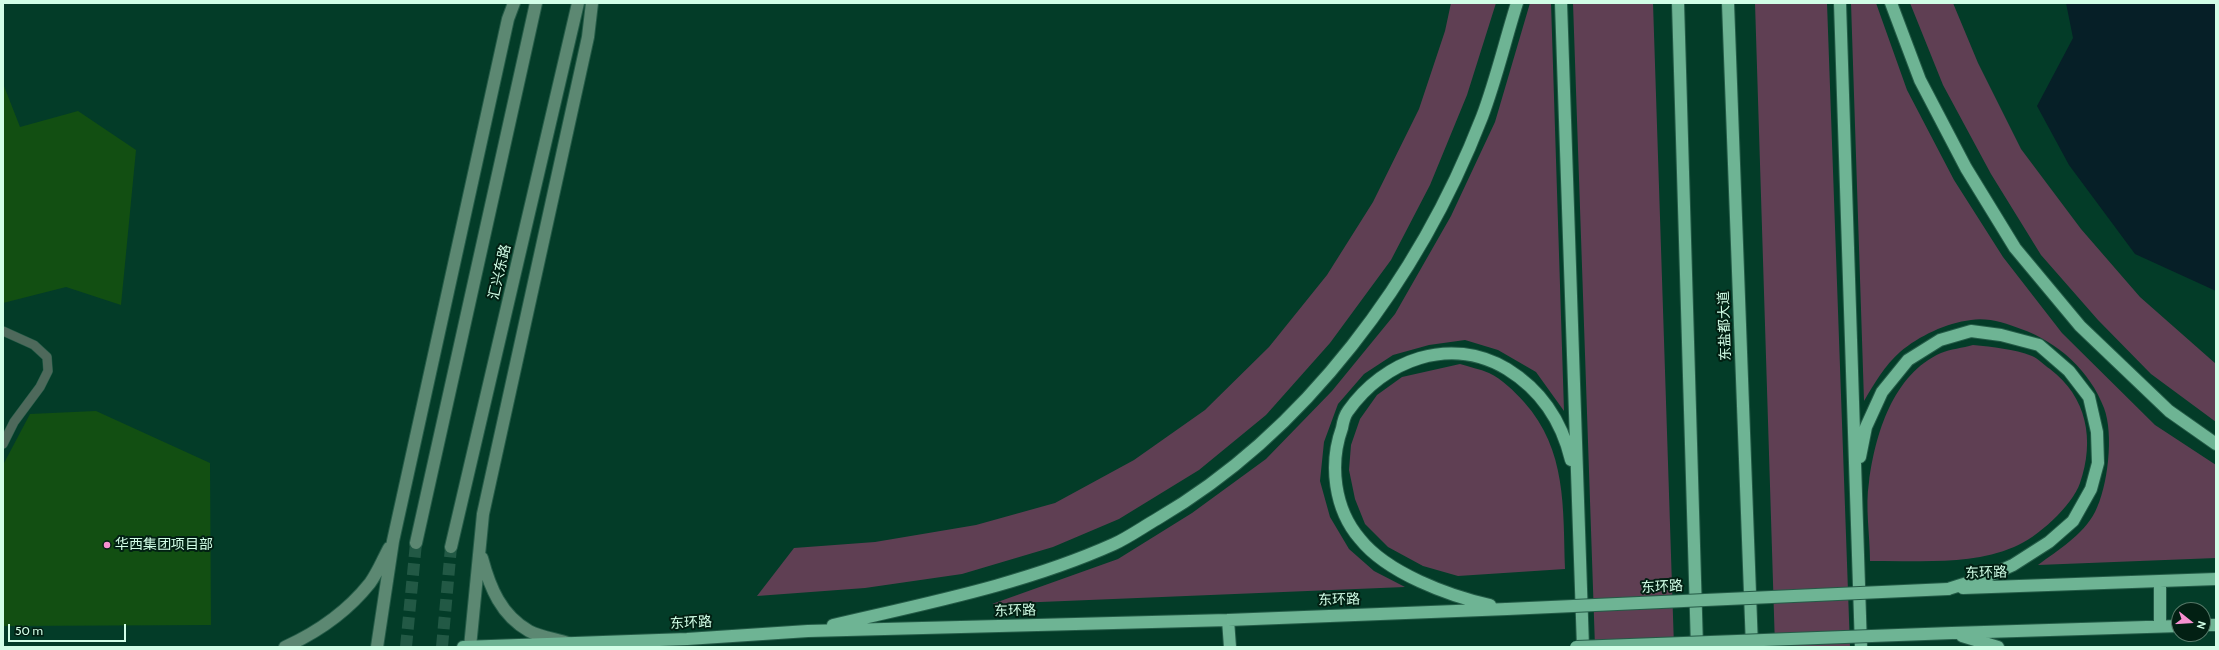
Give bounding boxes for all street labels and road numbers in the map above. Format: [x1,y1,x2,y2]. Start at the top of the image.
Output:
street label: 汇兴东路 [486,243,514,301]
street label: 东盐都大道 [1715,291,1735,361]
street label: 东环路 [1965,564,2007,582]
street label: 东环路 [1641,578,1683,596]
street label: 东环路 [1318,591,1360,609]
street label: 东环路 [994,602,1036,620]
street label: 东环路 [670,614,712,632]

